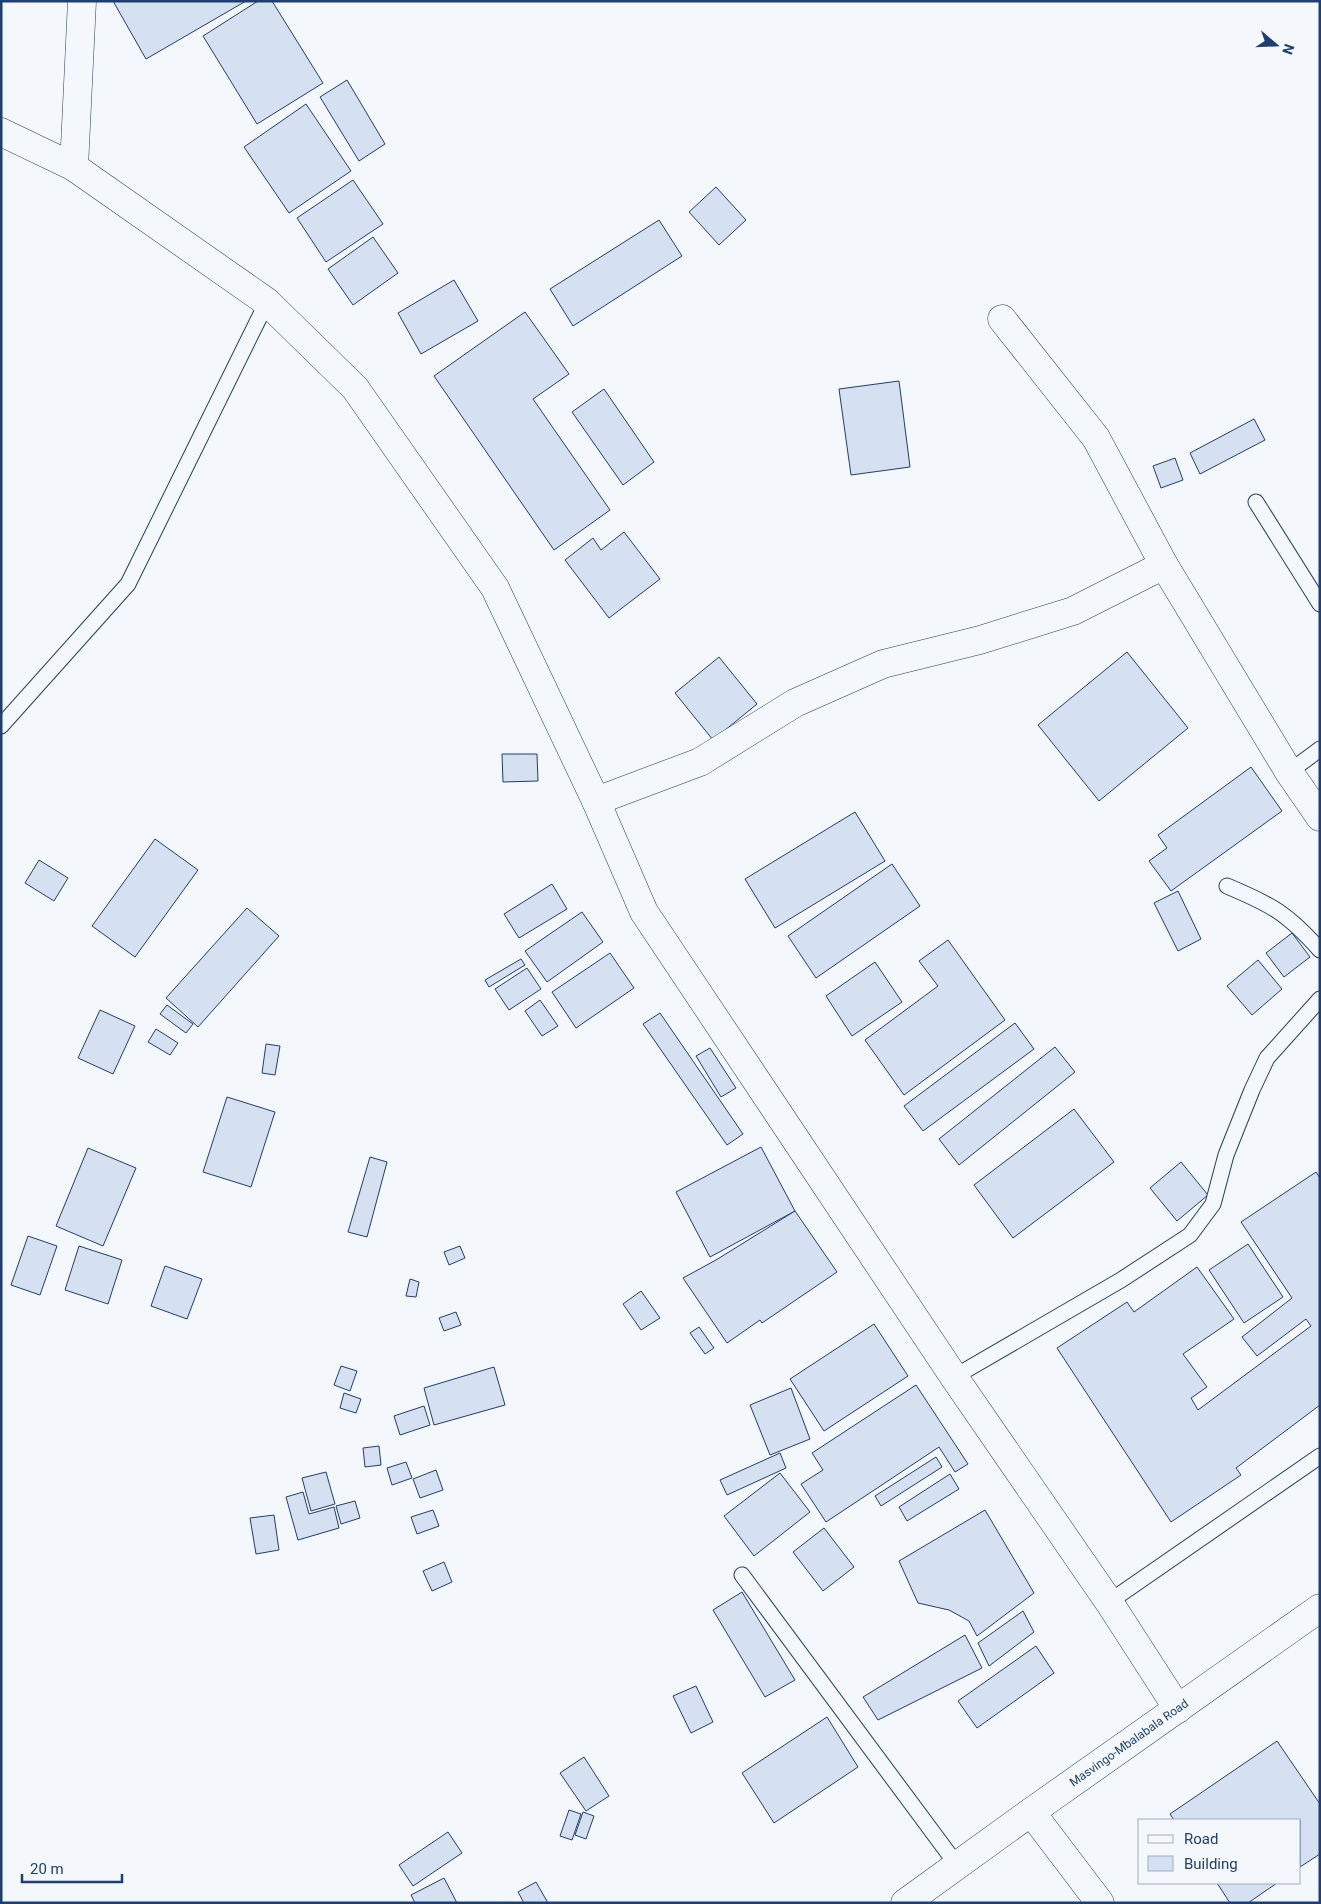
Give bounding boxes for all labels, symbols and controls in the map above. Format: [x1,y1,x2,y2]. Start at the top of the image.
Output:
north arrow [1251,20,1301,70]
text: N [1279,42,1297,57]
street label: Masvingo-Mbalabala Road [1067,1696,1191,1790]
legend [1138,1819,1301,1884]
text: Road [1184,1830,1218,1848]
scale bar [22,1852,122,1884]
text: Building [1184,1855,1238,1873]
text: 20 m [30,1860,64,1878]

